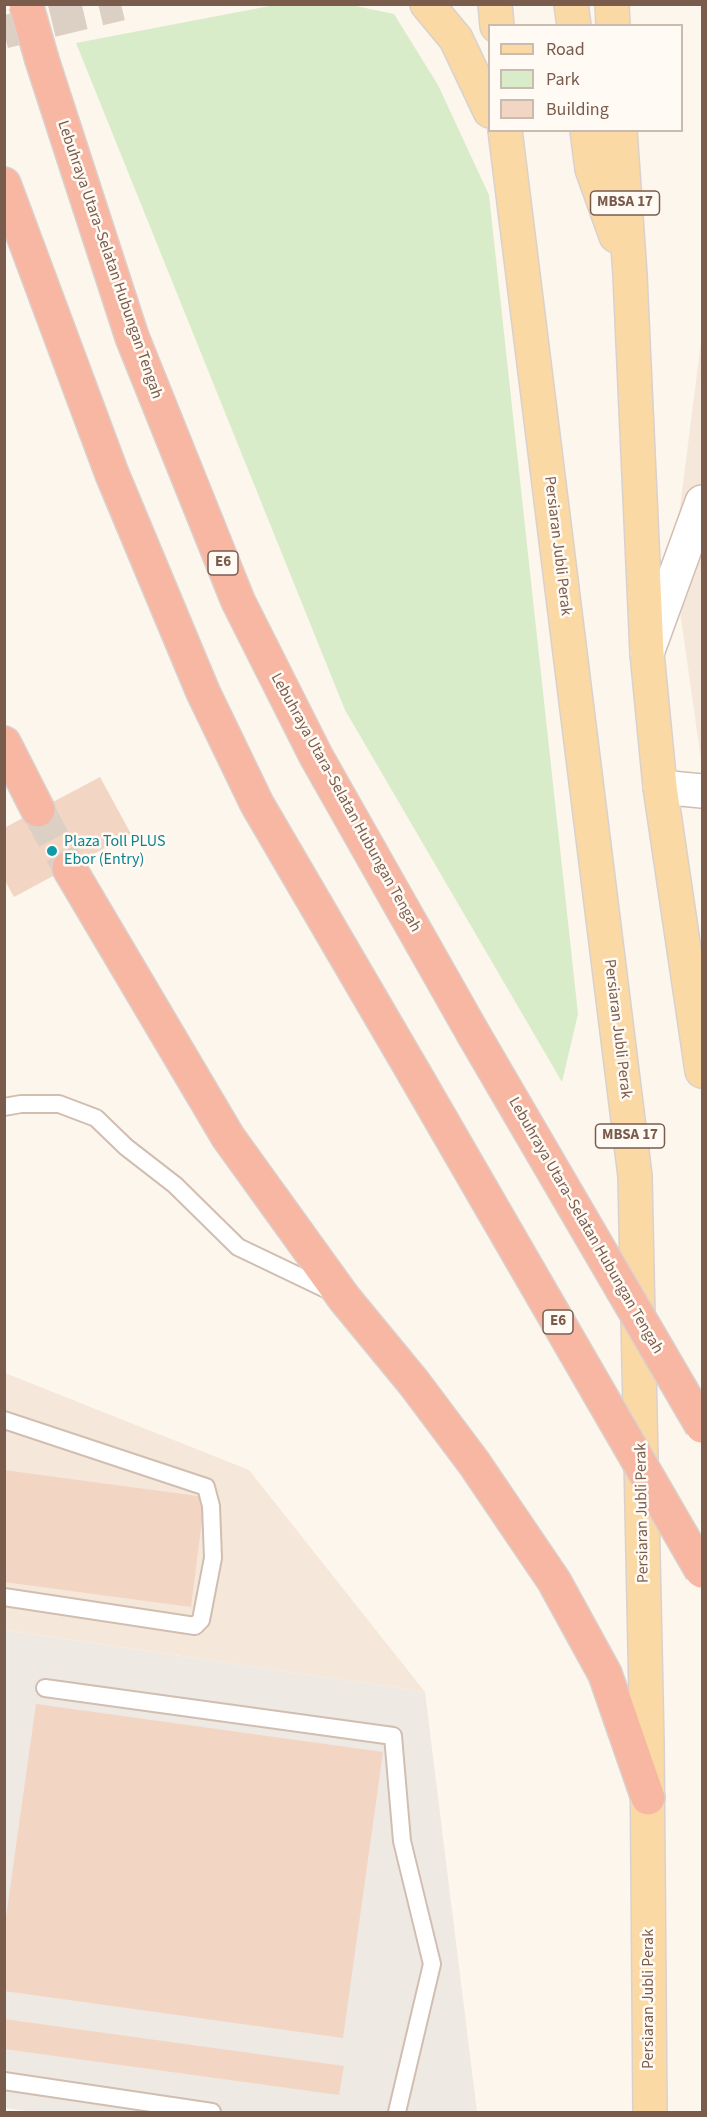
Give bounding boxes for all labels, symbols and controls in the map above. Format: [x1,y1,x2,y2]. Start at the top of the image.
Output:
legend [488,24,683,132]
text: Road [546,37,585,62]
text: Park [546,67,580,92]
text: Building [546,97,609,122]
street label: Lebuhraya Utara–Selatan Hubungan Tengah [52,118,166,402]
road number: MBSA 17 [590,191,660,215]
street label: Persiaran Jubli Perak [539,475,575,617]
road number: E6 [208,551,238,575]
street label: Lebuhraya Utara–Selatan Hubungan Tengah [266,670,424,936]
place label: Plaza Toll PLUS Ebor (Entry) [64,832,166,870]
marker: Plaza Toll PLUS Ebor (Entry) [45,844,59,858]
street label: Persiaran Jubli Perak [599,958,635,1100]
street label: Lebuhraya Utara–Selatan Hubungan Tengah [503,1094,667,1358]
road number: MBSA 17 [596,1124,664,1148]
road number: E6 [543,1310,573,1334]
street label: Persiaran Jubli Perak [632,1443,654,1583]
street label: Persiaran Jubli Perak [639,1929,659,2069]

